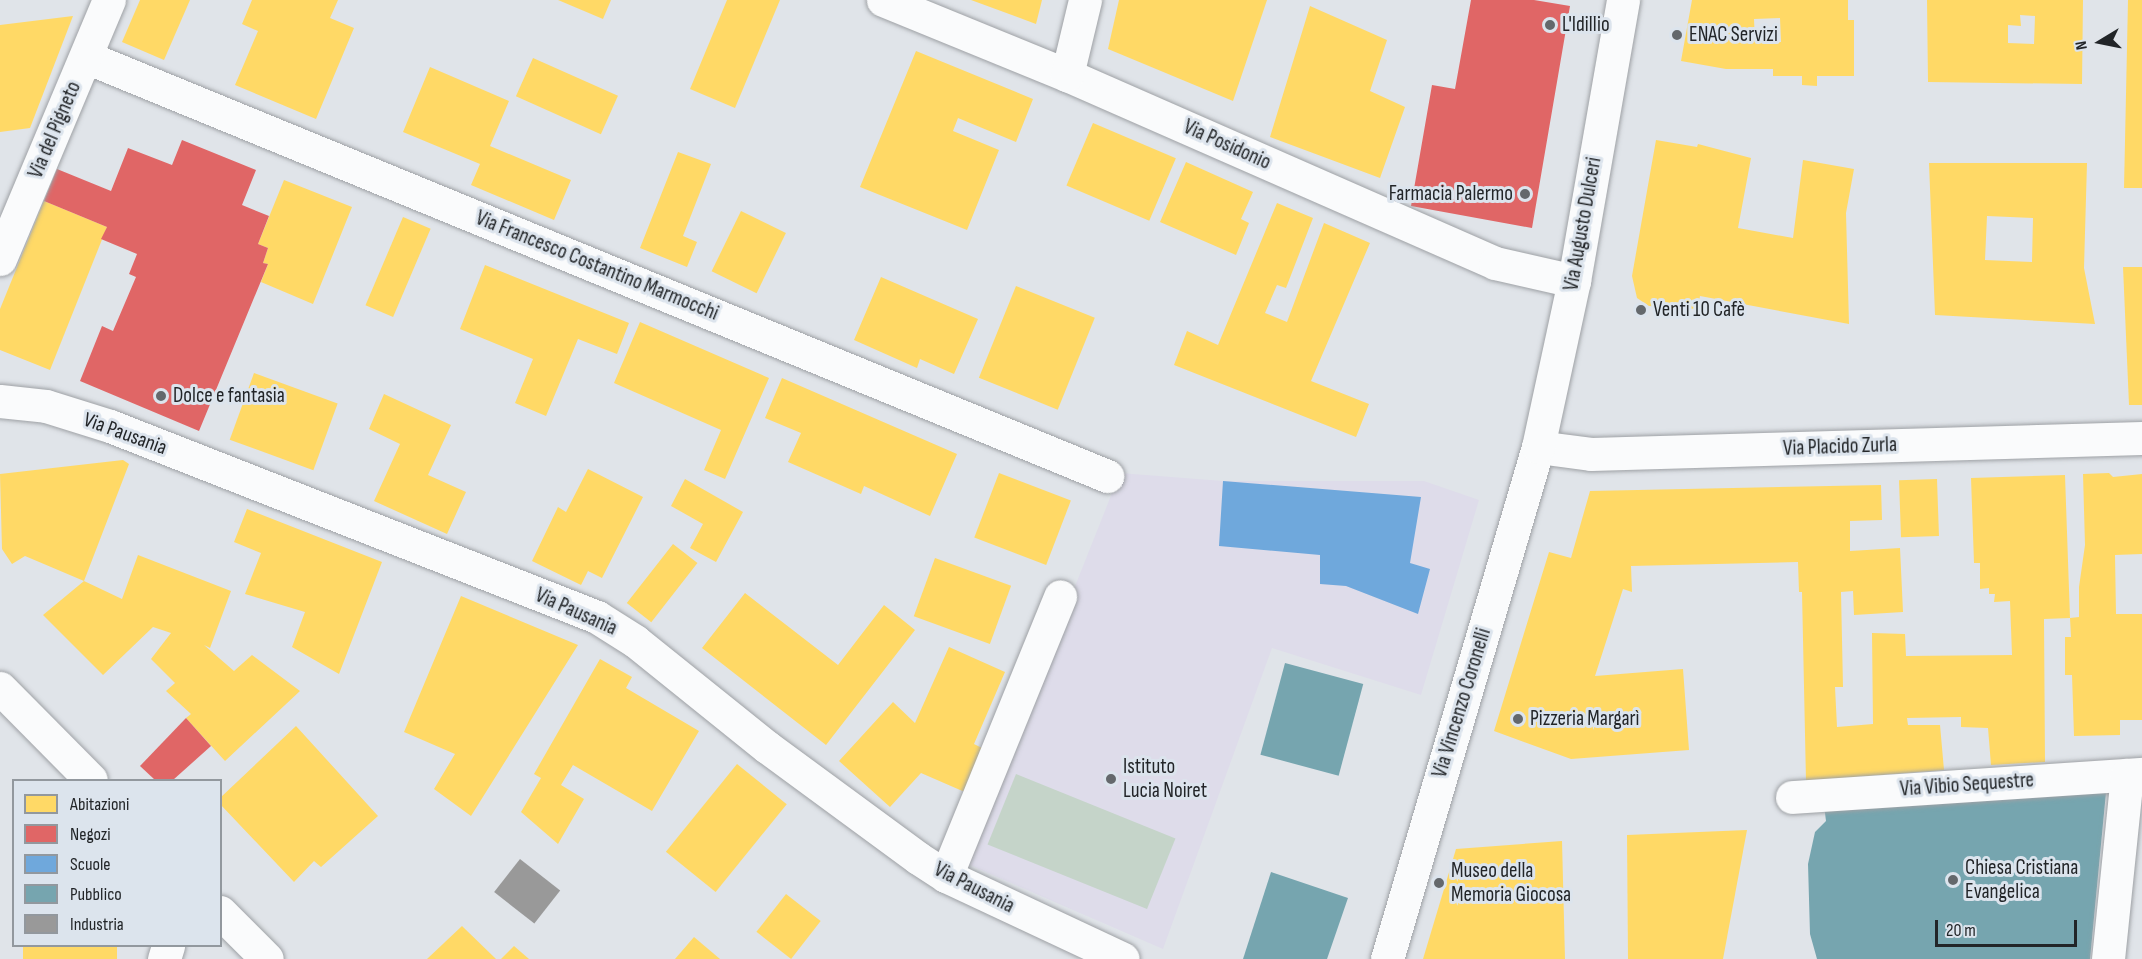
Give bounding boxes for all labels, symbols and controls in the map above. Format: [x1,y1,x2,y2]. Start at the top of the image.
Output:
place label: L'Idillio [1562,12,1610,38]
north arrow [2070,12,2130,72]
marker: L'Idillio [1543,18,1557,32]
place label: ENAC Servizi [1689,22,1778,48]
marker: ENAC Servizi [1670,28,1684,42]
text: N [2072,39,2092,51]
street label: Via del Pigneto [23,78,87,182]
street label: Via Posidonio [1179,115,1275,175]
street label: Via Augusto Dulceri [1559,155,1607,293]
place label: Farmacia Palermo [1389,181,1513,207]
marker: Farmacia Palermo [1518,187,1532,201]
street label: Via Francesco Costantino Marmocchi [472,206,722,326]
place label: Venti 10 Cafè [1653,297,1745,323]
marker: Venti 10 Cafè [1634,303,1648,317]
place label: Dolce e fantasia [173,383,285,409]
marker: Dolce e fantasia [154,389,168,403]
street label: Via Pausania [80,407,170,461]
street label: Via Placido Zurla [1783,432,1897,462]
street label: Via Pausania [531,583,621,641]
street label: Via Vincenzo Coronelli [1427,625,1497,781]
place label: Pizzeria Margarì [1530,706,1639,732]
marker: Pizzeria Margarì [1511,712,1525,726]
place label: Istituto Lucia Noiret [1123,754,1207,804]
street label: Via Vibio Sequestre [1899,768,2035,802]
marker: Istituto Lucia Noiret [1104,772,1118,786]
legend [12,779,222,947]
text: Abitazioni [70,794,129,815]
text: Negozi [70,824,111,845]
text: Scuole [70,854,110,875]
place label: Chiesa Cristiana Evangelica [1965,855,2078,905]
street label: Via Pausania [930,857,1018,919]
place label: Museo della Memoria Giocosa [1451,858,1571,908]
marker: Chiesa Cristiana Evangelica [1946,873,1960,887]
marker: Museo della Memoria Giocosa [1432,876,1446,890]
text: Pubblico [70,884,122,905]
scale bar [1938,908,2080,946]
text: Industria [70,914,124,935]
text: 20 m [1946,920,1976,941]

